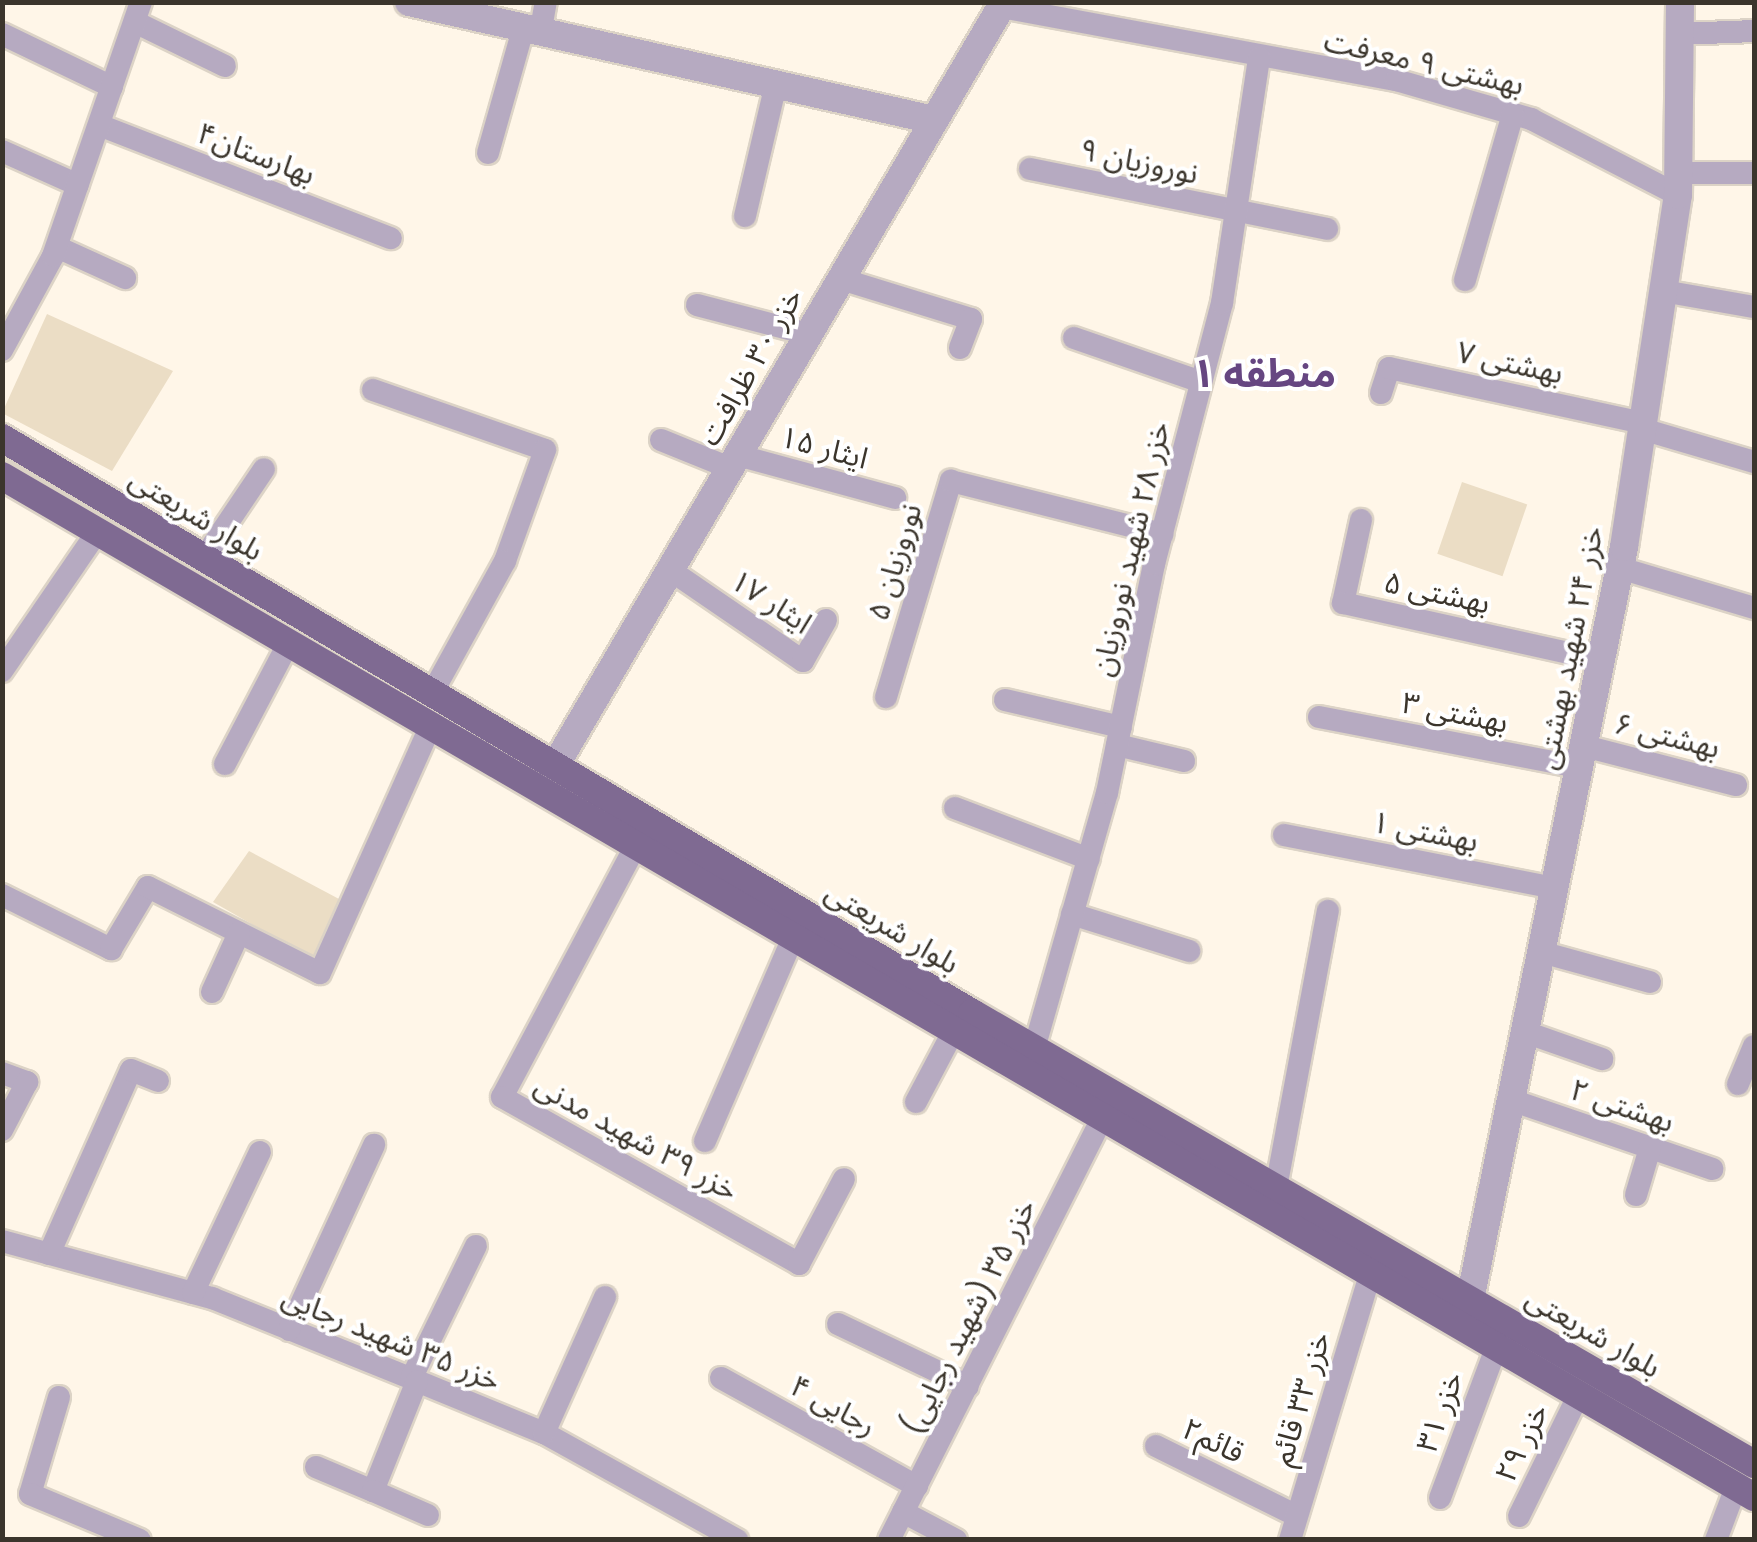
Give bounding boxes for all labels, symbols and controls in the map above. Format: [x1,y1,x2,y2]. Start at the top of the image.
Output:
street label: بهشتی ۹ معرفت [1321,23,1527,103]
street label: بهارستان۴ [192,115,320,193]
street label: نوروزیان ۹ [1076,132,1202,192]
street label: خزر ۳۰ ظرافت [691,282,811,452]
street label: بهشتی ۷ [1454,334,1566,392]
district label: منطقه ۱ [1192,349,1336,397]
street label: خزر ۲۸ شهید نوروزیان [1084,418,1178,680]
street label: ایثار ۱۵ [776,419,872,477]
street label: بلوار شریعتی [123,461,269,569]
street label: نوروزیان ۵ [860,499,930,625]
street label: خزر ۲۴ شهید بهشتی [1529,523,1611,773]
street label: ایثار ۱۷ [724,563,818,641]
street label: بهشتی ۵ [1381,564,1493,622]
street label: بهشتی ۳ [1399,685,1511,741]
street label: بهشتی ۶ [1611,706,1723,766]
street label: بهشتی ۱ [1369,804,1481,860]
street label: بلوار شریعتی [819,874,965,982]
street label: خزر ۳۹ شهید مدنی [528,1067,744,1209]
street label: بهشتی ۲ [1565,1072,1679,1140]
street label: خزر ۳۵ (شهید رجایی) [894,1193,1044,1441]
street label: خزر ۳۵ شهید رجایی [277,1279,505,1399]
street label: بلوار شریعتی [1519,1280,1667,1386]
street label: خزر ۳۳ قائم [1264,1328,1338,1470]
street label: خزر ۳۱ [1409,1367,1471,1457]
street label: رجایی ۴ [784,1368,882,1444]
street label: خزر ۲۹ [1488,1398,1556,1488]
street label: قائم۲ [1176,1411,1250,1471]

